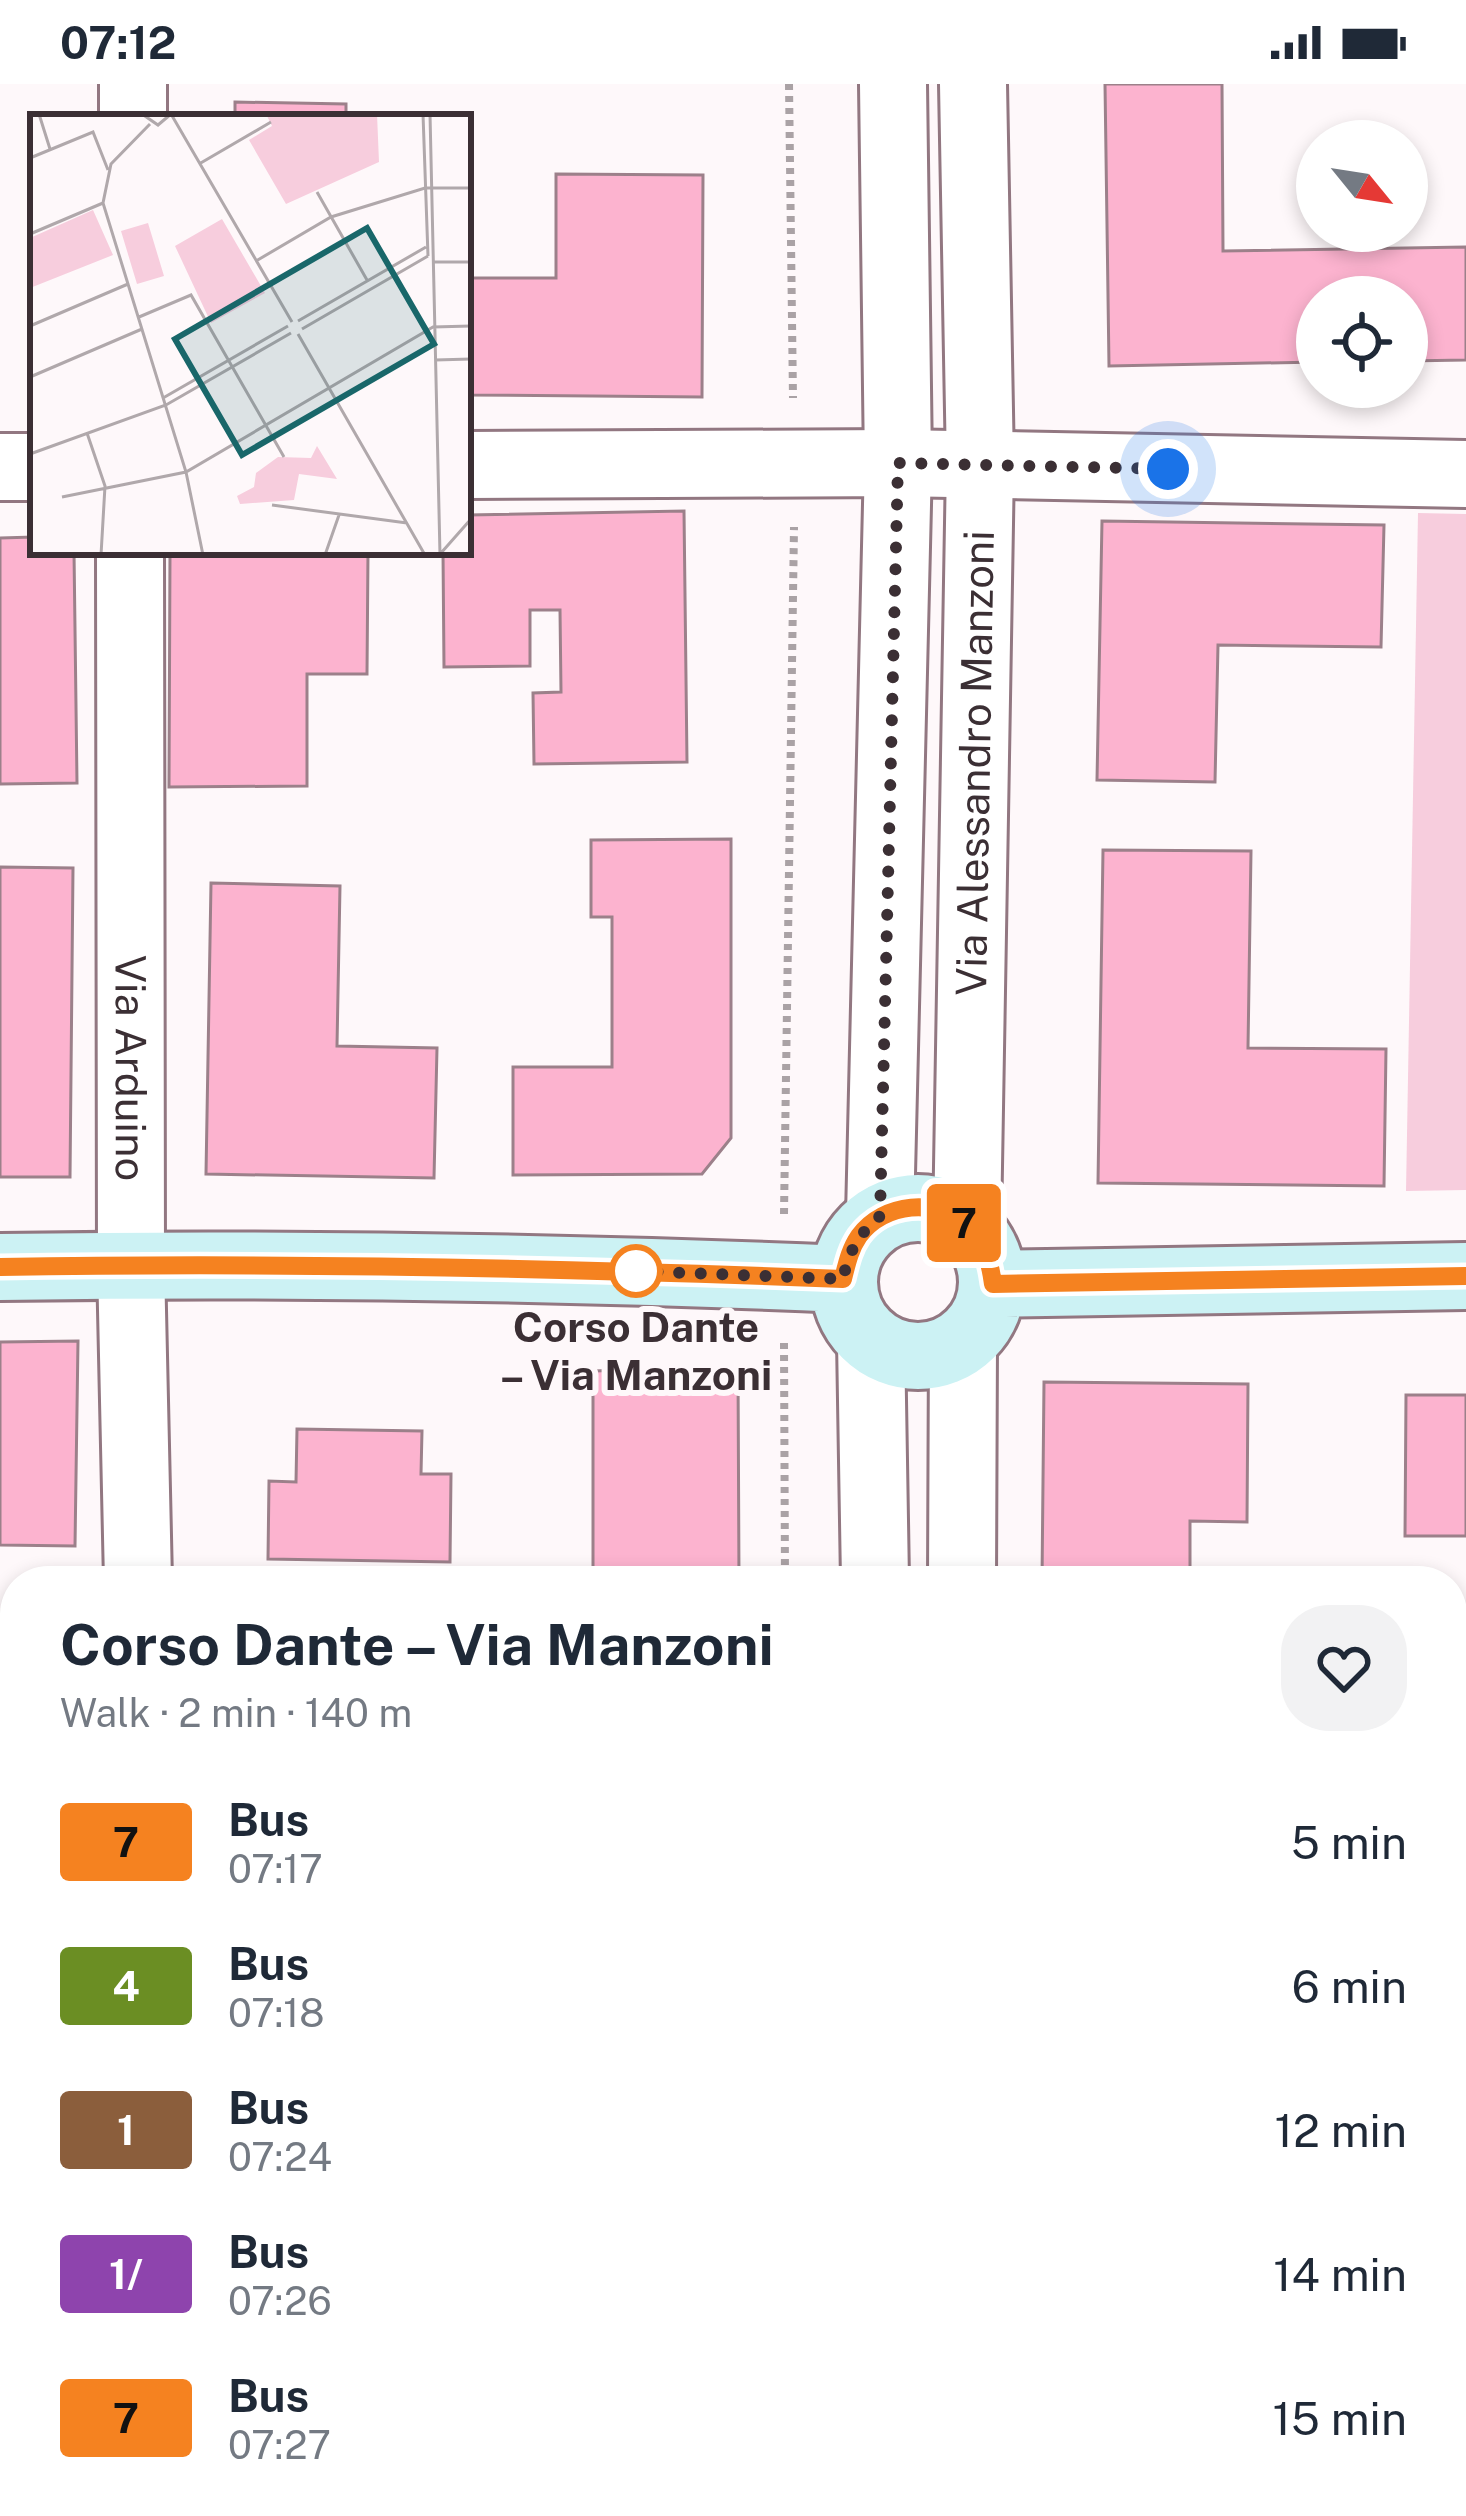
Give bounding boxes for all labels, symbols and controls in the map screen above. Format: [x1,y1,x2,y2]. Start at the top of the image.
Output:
text: 07:12 [60,16,176,69]
inset map [30,114,471,555]
north arrow [1296,120,1428,252]
map controls [1296,120,1428,408]
button: locate [1296,276,1428,408]
your location [1138,439,1198,499]
street label: Via Alessandro Manzoni [946,530,1003,996]
street label: Via Arduino [107,955,156,1181]
line badge: 7 [925,1184,1003,1262]
text: 7 [951,1198,977,1247]
marker: Corso Dante – Via Manzoni [611,1246,661,1296]
place label: Corso Dante – Via Manzoni [500,1302,772,1399]
button: heart [1281,1605,1407,1731]
text: Corso Dante – Via Manzoni [60,1611,774,1678]
text: Walk · 2 min · 140 m [60,1690,412,1736]
text: Bus [228,1793,309,1846]
text: 5 min [1291,1816,1407,1869]
text: 7 [113,1817,139,1866]
text: 07:17 [228,1846,323,1892]
text: Bus [228,1937,309,1990]
text: 6 min [1292,1960,1407,2013]
text: 4 [112,1961,140,2010]
text: 07:18 [228,1990,325,2036]
text: Bus [228,2081,309,2134]
text: 12 min [1275,2104,1407,2157]
text: 1 [117,2105,135,2154]
text: 07:24 [228,2134,332,2180]
text: Bus [228,2225,309,2278]
text: 14 min [1273,2248,1407,2301]
text: 1/ [109,2249,143,2298]
text: 07:26 [228,2278,332,2324]
text: Bus [228,2369,309,2422]
text: 15 min [1273,2392,1407,2445]
text: 7 [113,2393,139,2442]
text: 07:27 [228,2422,331,2468]

